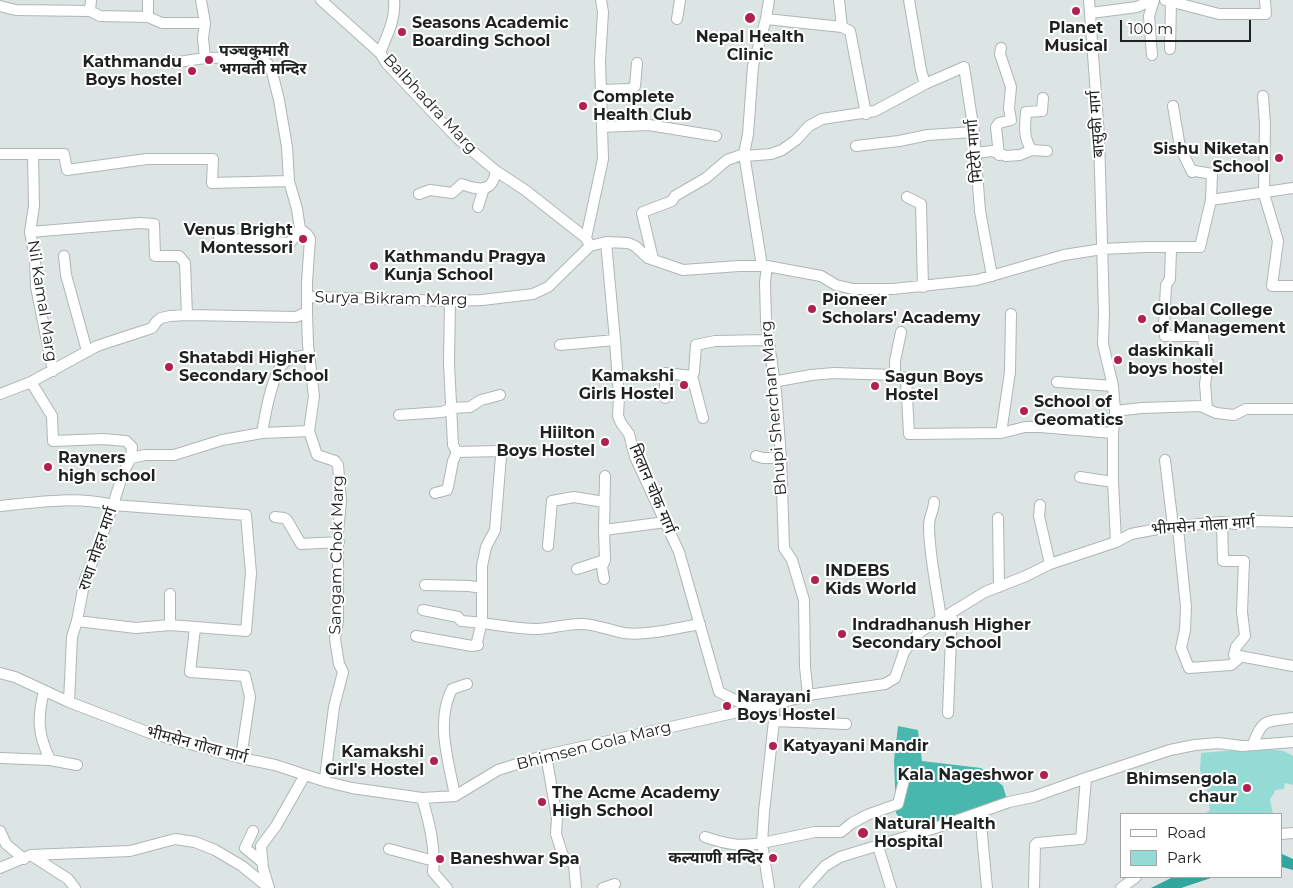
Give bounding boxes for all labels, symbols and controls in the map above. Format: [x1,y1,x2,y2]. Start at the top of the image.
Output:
marker: Planet Musical [1070,5,1082,17]
scale bar [1123,10,1254,42]
marker: Nepal Health Clinic [743,11,757,25]
place label: Seasons Academic Boarding School [412,13,569,51]
place label: Planet Musical [1044,18,1108,56]
text: 100 m [1128,19,1173,38]
marker: Seasons Academic Boarding School [396,26,408,38]
place label: Nepal Health Clinic [696,27,804,65]
place label: पञ्चकुमारी भगवती मन्दिर [219,41,307,79]
street label: Balbhadra Marg [379,50,481,158]
place label: Kathmandu Boys hostel [83,52,182,90]
marker: पञ्चकुमारी भगवती मन्दिर [203,54,215,66]
marker: Kathmandu Boys hostel [186,65,198,77]
place label: Complete Health Club [593,87,691,125]
street label: बासुकी मार्ग [1085,90,1109,158]
marker: Complete Health Club [577,100,589,112]
street label: मिटेरी मार्गा [963,119,987,183]
place label: Sishu Niketan School [1153,139,1269,177]
marker: Sishu Niketan School [1273,152,1285,164]
place label: Venus Bright Montessori [184,220,293,258]
marker: Venus Bright Montessori [297,233,309,245]
street label: Nil Kamal Marg [23,239,61,363]
place label: Kathmandu Pragya Kunja School [384,247,546,285]
marker: Kathmandu Pragya Kunja School [368,260,380,272]
street label: Surya Bikram Marg [314,288,468,310]
place label: Pioneer Scholars' Academy [822,290,980,328]
place label: Global College of Management [1152,300,1286,338]
marker: Pioneer Scholars' Academy [806,303,818,315]
marker: Global College of Management [1136,313,1148,325]
street label: Bhupi Sherchan Marg [757,320,791,496]
place label: daskinkali boys hostel [1128,341,1223,379]
place label: Shatabdi Higher Secondary School [179,348,329,386]
marker: daskinkali boys hostel [1112,354,1124,366]
marker: Shatabdi Higher Secondary School [163,361,175,373]
place label: Kamakshi Girls Hostel [579,366,674,404]
place label: Sagun Boys Hostel [885,367,983,405]
marker: Kamakshi Girls Hostel [678,379,690,391]
marker: Sagun Boys Hostel [869,380,881,392]
place label: School of Geomatics [1034,392,1123,430]
marker: School of Geomatics [1018,405,1030,417]
place label: Hiilton Boys Hostel [497,423,595,461]
marker: Hiilton Boys Hostel [599,436,611,448]
street label: मिलान चोक मार्ग [625,441,679,537]
place label: Rayners high school [58,448,155,486]
marker: Rayners high school [42,461,54,473]
street label: Sangam Chok Marg [326,475,348,635]
street label: राधा मोहन मार्ग [75,505,121,593]
street label: भीमसेन गोला मार्ग [1151,513,1255,539]
place label: INDEBS Kids World [825,561,917,599]
marker: INDEBS Kids World [809,574,821,586]
place label: Indradhanush Higher Secondary School [852,615,1031,653]
marker: Indradhanush Higher Secondary School [836,628,848,640]
place label: Narayani Boys Hostel [737,687,835,725]
marker: Narayani Boys Hostel [721,700,733,712]
street label: Bhimsen Gola Marg [515,717,673,775]
street label: भीमसेन गोला मार्ग [144,722,250,768]
place label: Katyayani Mandir [783,736,929,756]
marker: Katyayani Mandir [767,740,779,752]
place label: Kamakshi Girl's Hostel [325,742,424,780]
marker: Kamakshi Girl's Hostel [428,755,440,767]
place label: Kala Nageshwor [898,765,1034,785]
marker: Kala Nageshwor [1038,769,1050,781]
place label: Bhimsengola chaur [1126,769,1237,807]
marker: Bhimsengola chaur [1241,782,1253,794]
place label: The Acme Academy High School [552,783,720,821]
marker: The Acme Academy High School [536,796,548,808]
legend [1120,813,1283,878]
place label: Natural Health Hospital [874,814,996,852]
text: Road [1167,823,1206,842]
marker: Natural Health Hospital [856,826,870,840]
place label: कल्याणी मन्दिर [668,848,763,868]
text: Park [1167,848,1201,867]
place label: Baneshwar Spa [450,849,580,869]
marker: कल्याणी मन्दिर [767,852,779,864]
marker: Baneshwar Spa [434,853,446,865]

